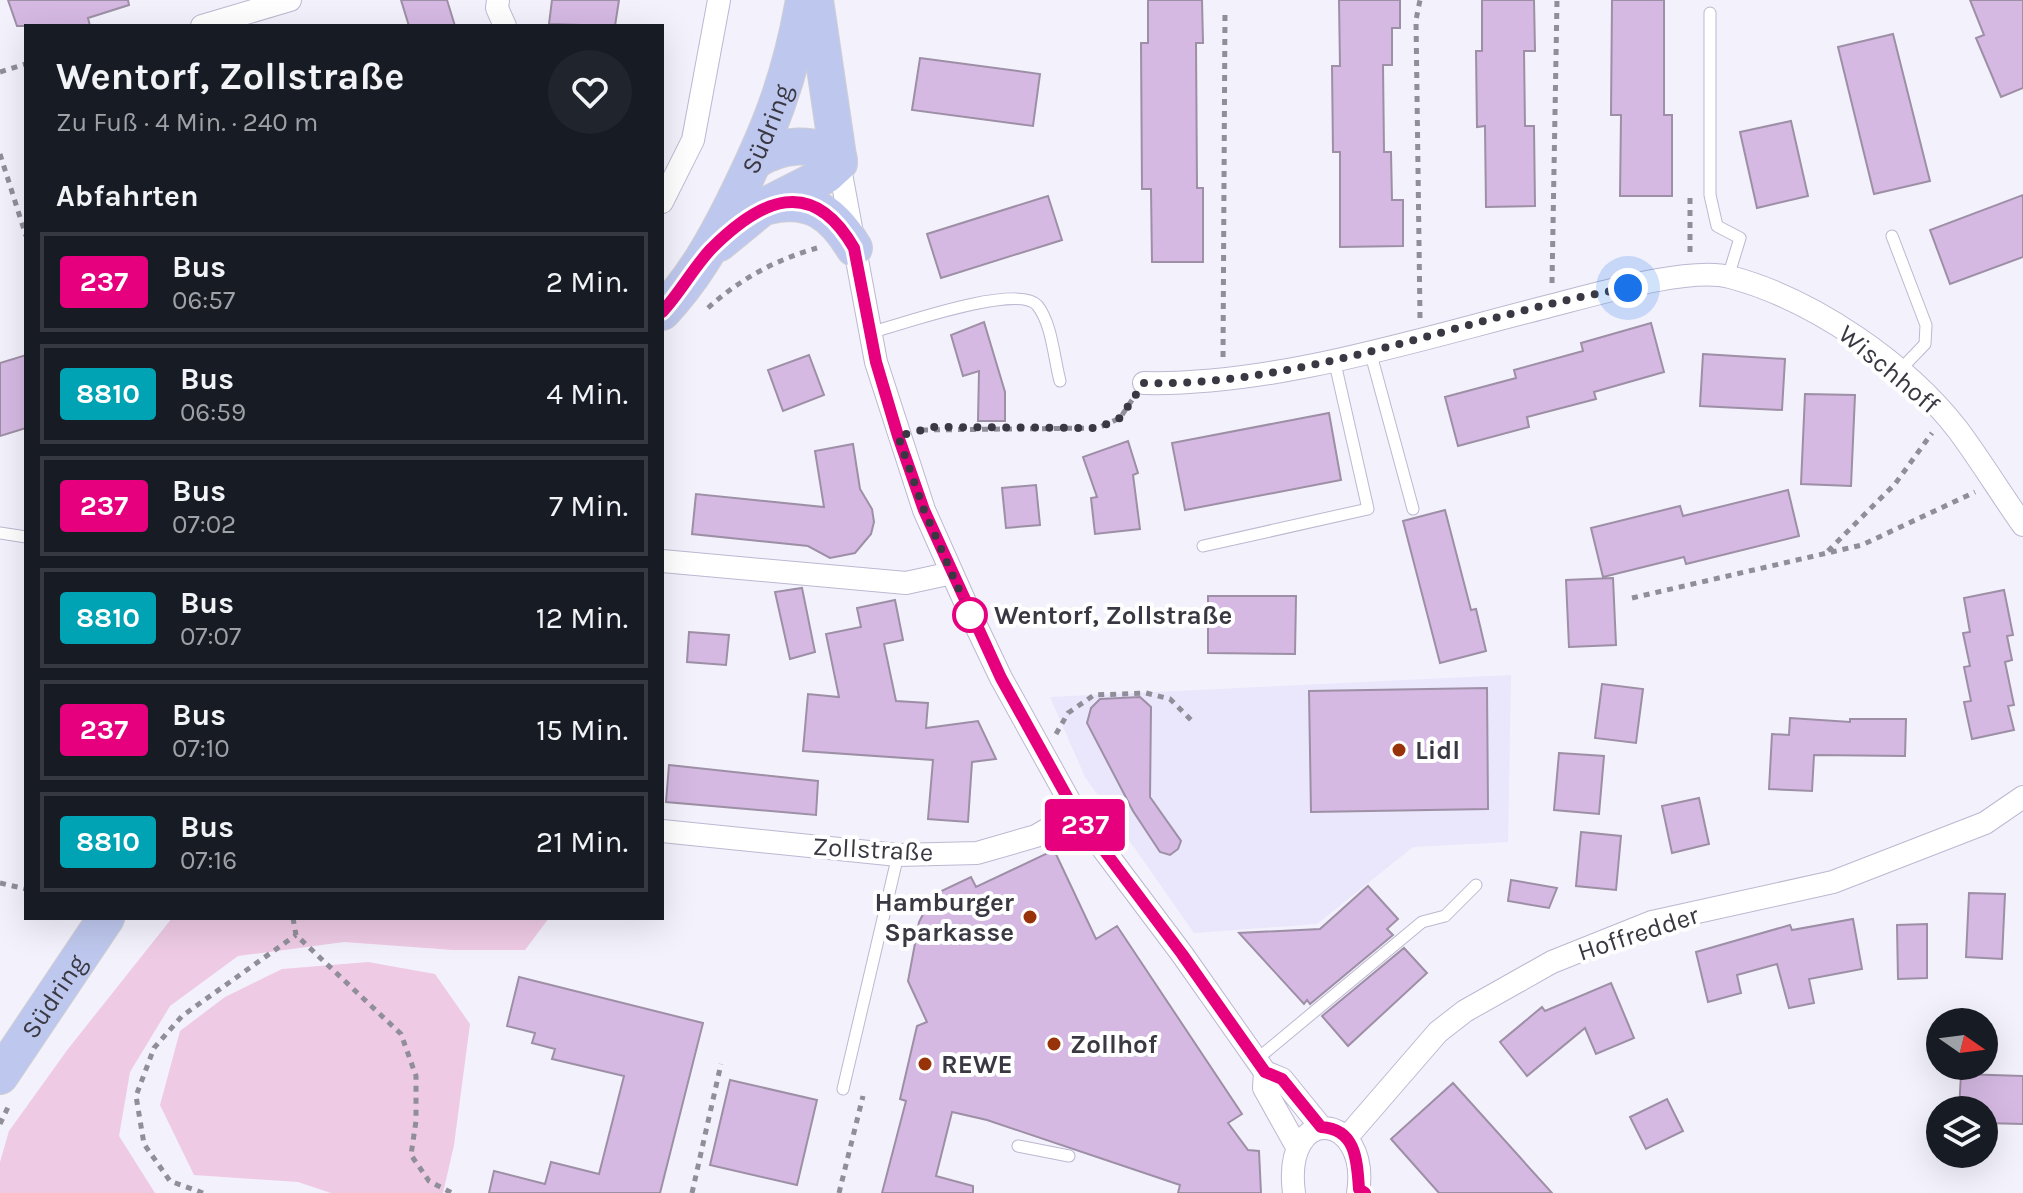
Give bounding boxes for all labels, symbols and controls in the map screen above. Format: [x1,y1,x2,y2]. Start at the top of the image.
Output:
button: heart [548,50,632,134]
text: Wentorf, Zollstraße [56,54,404,99]
street label: Südring [735,80,799,179]
text: Zu Fuß · 4 Min. · 240 m [56,107,318,138]
text: Abfahrten [56,178,199,214]
text: Bus [172,249,226,285]
text: 2 Min. [546,264,628,300]
text: 237 [80,265,128,298]
your location [1608,268,1648,308]
text: 06:57 [172,285,235,316]
street label: Wischhoff [1832,318,1946,421]
text: Bus [180,361,234,397]
text: 4 Min. [546,376,628,412]
text: 8810 [76,377,140,410]
text: 06:59 [180,397,246,428]
text: Bus [172,473,226,509]
text: 7 Min. [549,488,628,524]
text: 237 [80,489,128,522]
text: 07:02 [172,509,236,540]
text: Bus [180,585,234,621]
marker: Wentorf, Zollstraße [953,598,987,632]
text: 12 Min. [536,600,628,636]
place label: Wentorf, Zollstraße [994,600,1232,631]
text: 8810 [76,601,140,634]
text: 07:07 [180,621,241,652]
text: Bus [172,697,226,733]
text: 15 Min. [536,712,628,748]
text: 237 [80,713,128,746]
text: 07:10 [172,733,230,764]
place label: Lidl [1415,735,1460,766]
marker: Lidl [1390,741,1408,759]
line badge: 237 [1039,799,1131,851]
text: 237 [1061,808,1109,841]
text: Bus [180,809,234,845]
text: 21 Min. [536,824,628,860]
text: 8810 [76,825,140,858]
street label: Zollstraße [812,831,934,868]
text: 07:16 [180,845,237,876]
place label: Hamburger Sparkasse [874,887,1015,948]
street label: Hoffredder [1574,899,1703,968]
marker: Hamburger Sparkasse [1021,908,1039,926]
street label: Südring [15,948,93,1044]
north arrow [1926,1008,1998,1080]
map controls [1926,1008,1998,1168]
place label: Zollhof [1070,1029,1158,1060]
marker: Zollhof [1045,1035,1063,1053]
place label: REWE [941,1049,1013,1080]
marker: REWE [916,1055,934,1073]
button: layers [1926,1096,1998,1168]

